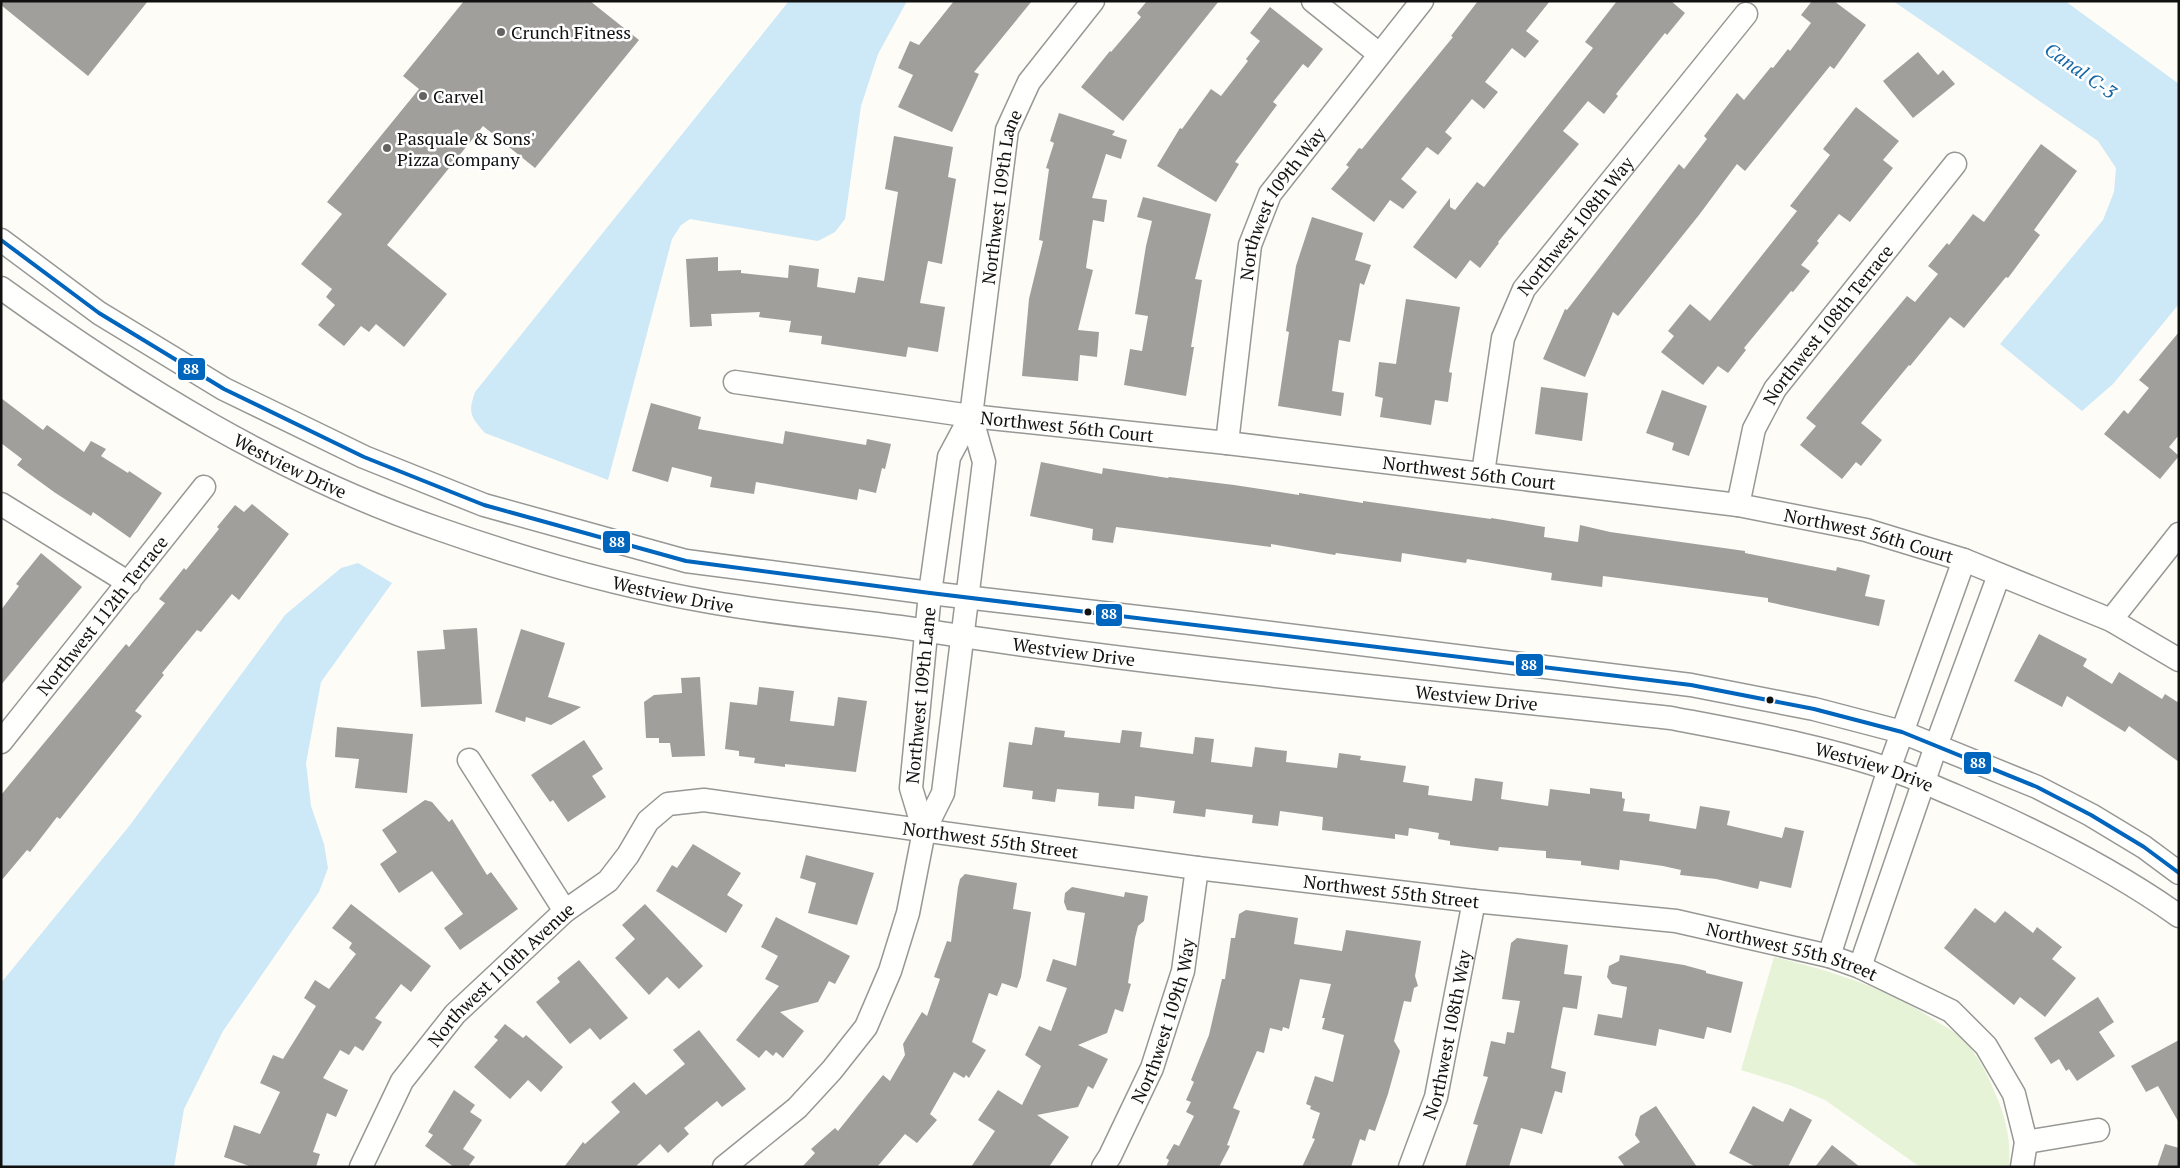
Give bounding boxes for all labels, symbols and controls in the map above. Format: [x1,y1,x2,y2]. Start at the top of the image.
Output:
place label: Crunch Fitness [511,20,631,44]
marker: Crunch Fitness [495,26,507,38]
water label: Canal C-3 [2040,36,2123,104]
place label: Carvel [433,84,484,108]
marker: Carvel [417,90,429,102]
street label: Northwest 109th Lane [976,105,1027,286]
street label: Northwest 109th Way [1234,121,1331,282]
place label: Pasquale & Sons' Pizza Company [397,126,535,171]
marker: Pasquale & Sons' Pizza Company [381,142,393,154]
street label: Northwest 108th Way [1512,150,1639,300]
street label: Northwest 108th Terrace [1757,239,1898,409]
line badge: 88 [177,357,206,381]
text: 88 [183,359,199,378]
street label: Northwest 56th Court [979,405,1155,447]
street label: Westview Drive [230,428,351,504]
street label: Northwest 56th Court [1381,450,1558,495]
street label: Northwest 56th Court [1782,502,1957,568]
street label: Northwest 112th Terrace [31,530,173,700]
line badge: 88 [602,530,631,554]
text: 88 [609,532,625,551]
street label: Westview Drive [610,570,735,618]
line badge: 88 [1095,603,1123,627]
text: 88 [1101,604,1117,623]
street label: Northwest 109th Lane [899,606,941,785]
unlabelled marker [1083,607,1093,617]
street label: Westview Drive [1011,632,1136,671]
line badge: 88 [1515,653,1544,677]
text: 88 [1521,655,1537,674]
street label: Westview Drive [1414,679,1539,716]
unlabelled marker [1765,695,1775,705]
street label: Westview Drive [1813,736,1937,797]
line badge: 88 [1963,751,1992,775]
text: 88 [1970,753,1986,772]
street label: Northwest 55th Street [901,816,1080,864]
street label: Northwest 55th Street [1302,869,1481,914]
street label: Northwest 110th Avenue [422,896,579,1052]
street label: Northwest 55th Street [1704,916,1882,986]
street label: Northwest 109th Way [1125,936,1199,1107]
street label: Northwest 108th Way [1417,947,1476,1123]

